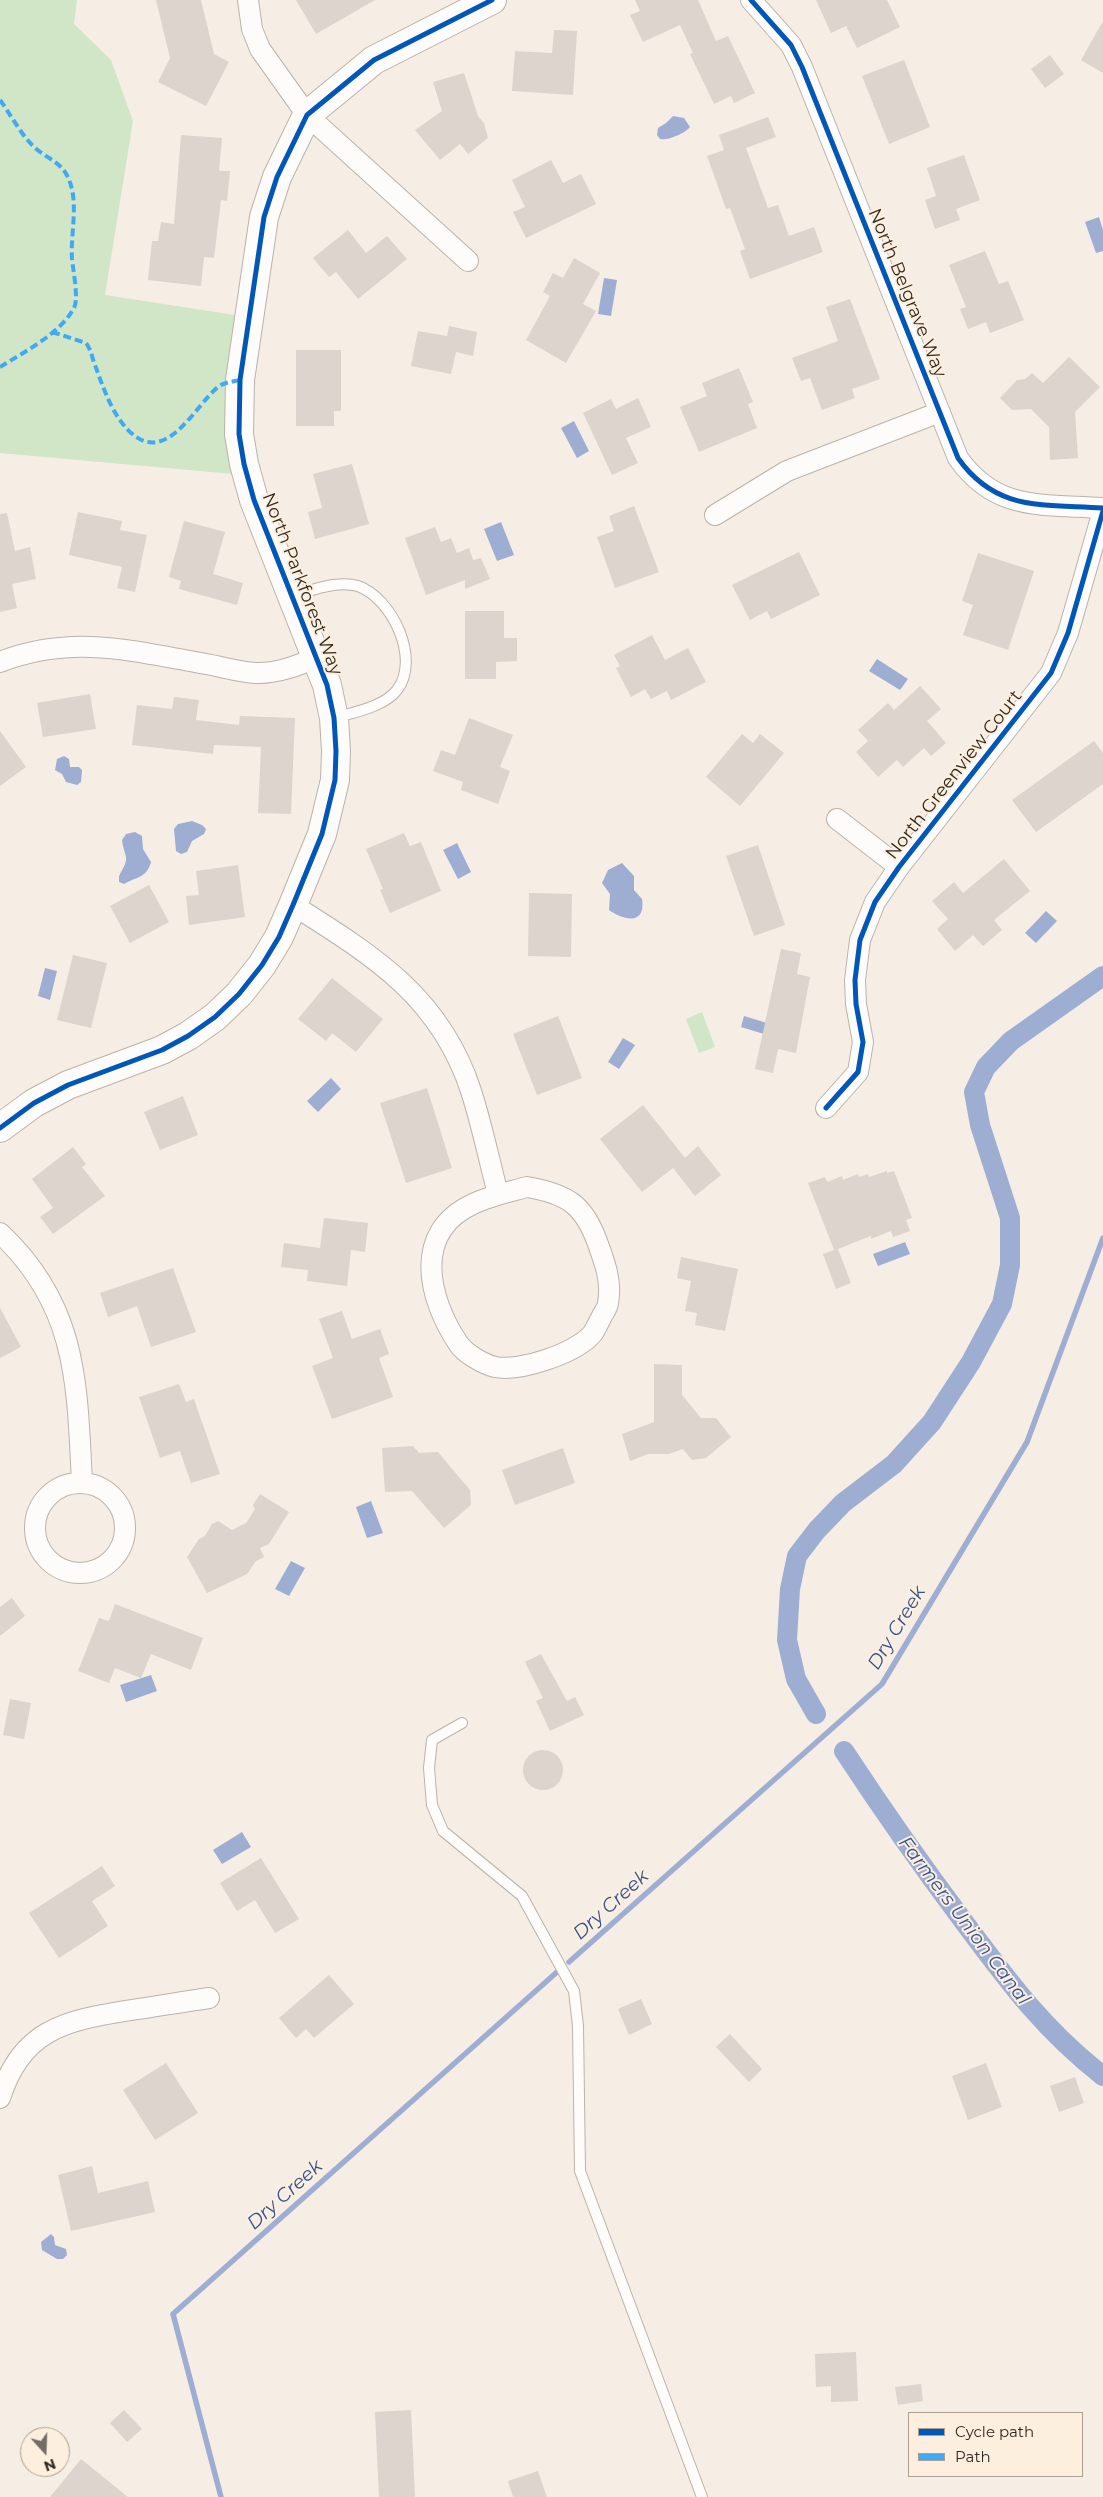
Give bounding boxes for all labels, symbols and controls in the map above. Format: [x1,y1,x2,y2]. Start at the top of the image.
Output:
street label: North Belgrave Way [863,205,951,381]
street label: North Parkforest Way [257,490,347,678]
street label: North Greenview Court [881,686,1027,864]
water label: Dry Creek [863,1582,931,1674]
water label: Farmers Union Canal [893,1832,1035,2010]
water label: Dry Creek [569,1865,653,1945]
water label: Dry Creek [243,2155,327,2235]
legend [908,2412,1083,2477]
text: Cycle path [955,2422,1034,2441]
north arrow [20,2427,70,2477]
text: Path [955,2447,991,2466]
text: N [41,2455,58,2476]

